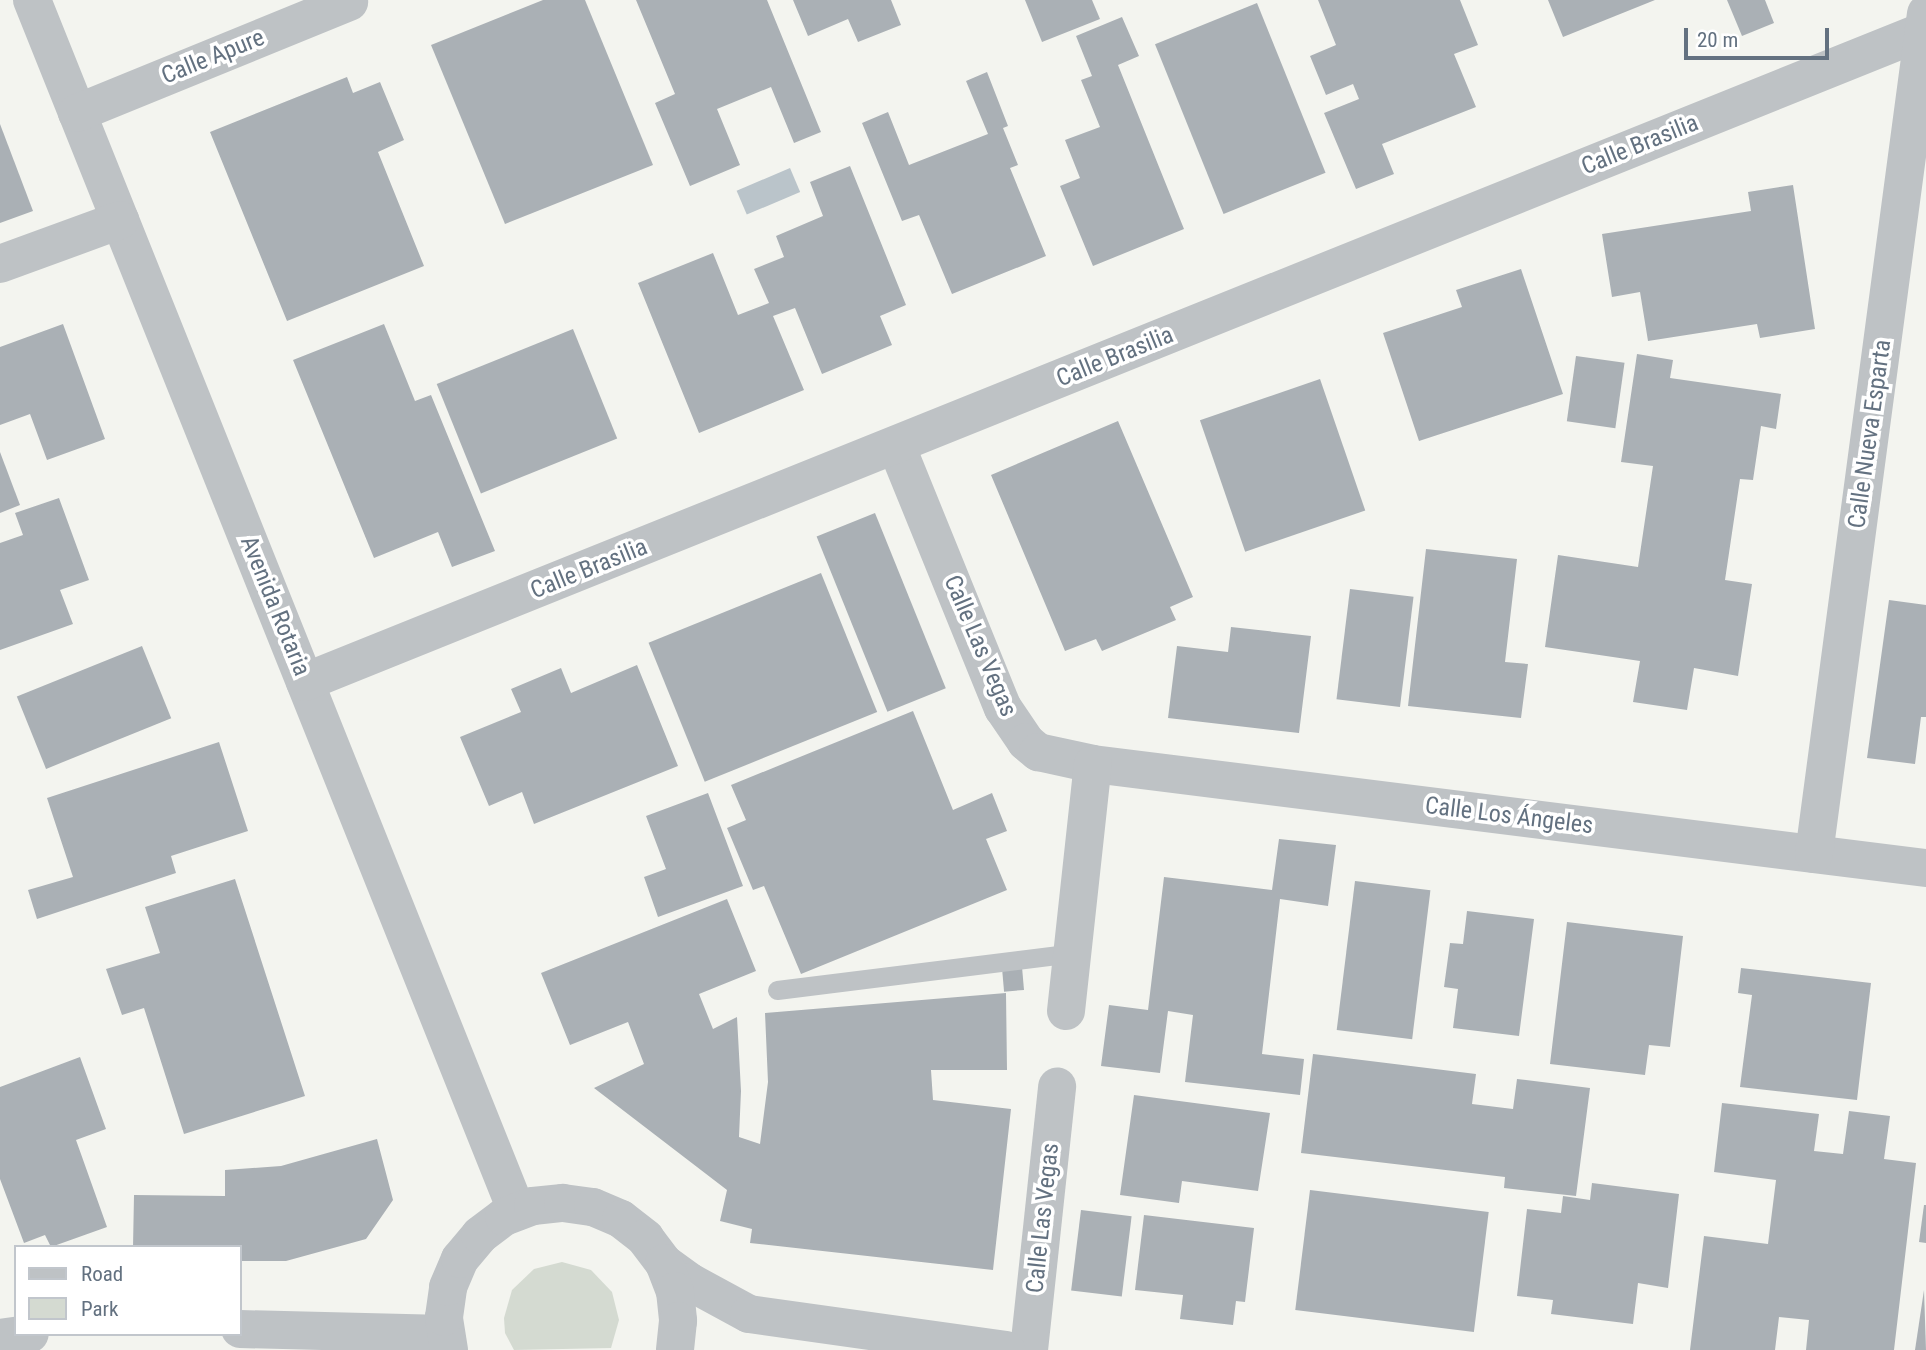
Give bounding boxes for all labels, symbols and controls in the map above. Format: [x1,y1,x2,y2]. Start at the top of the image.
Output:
scale bar [1688,14,1833,58]
street label: Calle Apure [157,23,269,91]
text: 20 m [1697,28,1738,52]
street label: Calle Brasilia [1577,109,1703,181]
street label: Calle Brasilia [1052,321,1178,393]
street label: Calle Nueva Esparta [1843,338,1897,530]
street label: Avenida Rotaria [234,532,316,680]
street label: Calle Brasilia [526,533,652,605]
street label: Calle Las Vegas [937,571,1023,721]
street label: Calle Los Ángeles [1423,791,1595,841]
street label: Calle Las Vegas [1021,1142,1065,1294]
legend [14,1245,242,1336]
text: Road [81,1262,123,1286]
text: Park [81,1297,118,1321]

